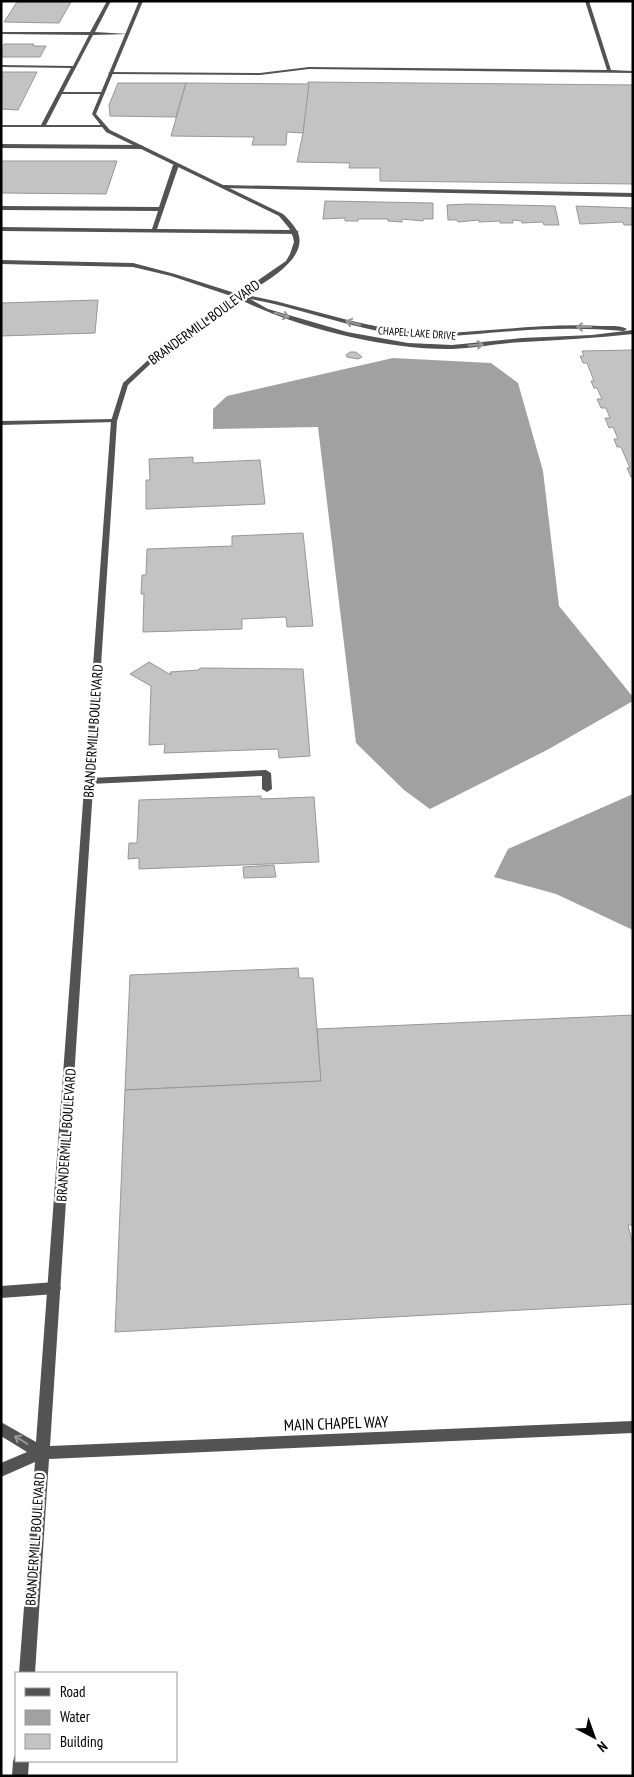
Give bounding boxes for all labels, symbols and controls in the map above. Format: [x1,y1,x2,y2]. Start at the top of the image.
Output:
street label: BRANDERMILL BOULEVARD [145,275,263,369]
one-way arrow [274,311,290,321]
one-way arrow [345,317,361,327]
one-way arrow [576,322,592,331]
street label: CHAPEL LAKE DRIVE [378,323,457,343]
one-way arrow [468,341,484,350]
street label: BRANDERMILL BOULEVARD [79,664,107,798]
street label: BRANDERMILL BOULEVARD [52,1068,80,1202]
street label: MAIN CHAPEL WAY [283,1411,389,1435]
one-way arrow [14,1435,28,1446]
street label: BRANDERMILL BOULEVARD [21,1472,49,1606]
legend [15,1672,178,1762]
text: Road [60,1682,86,1701]
text: Water [60,1707,91,1726]
north arrow [569,1712,619,1762]
text: Building [60,1732,103,1751]
text: N [594,1738,611,1756]

